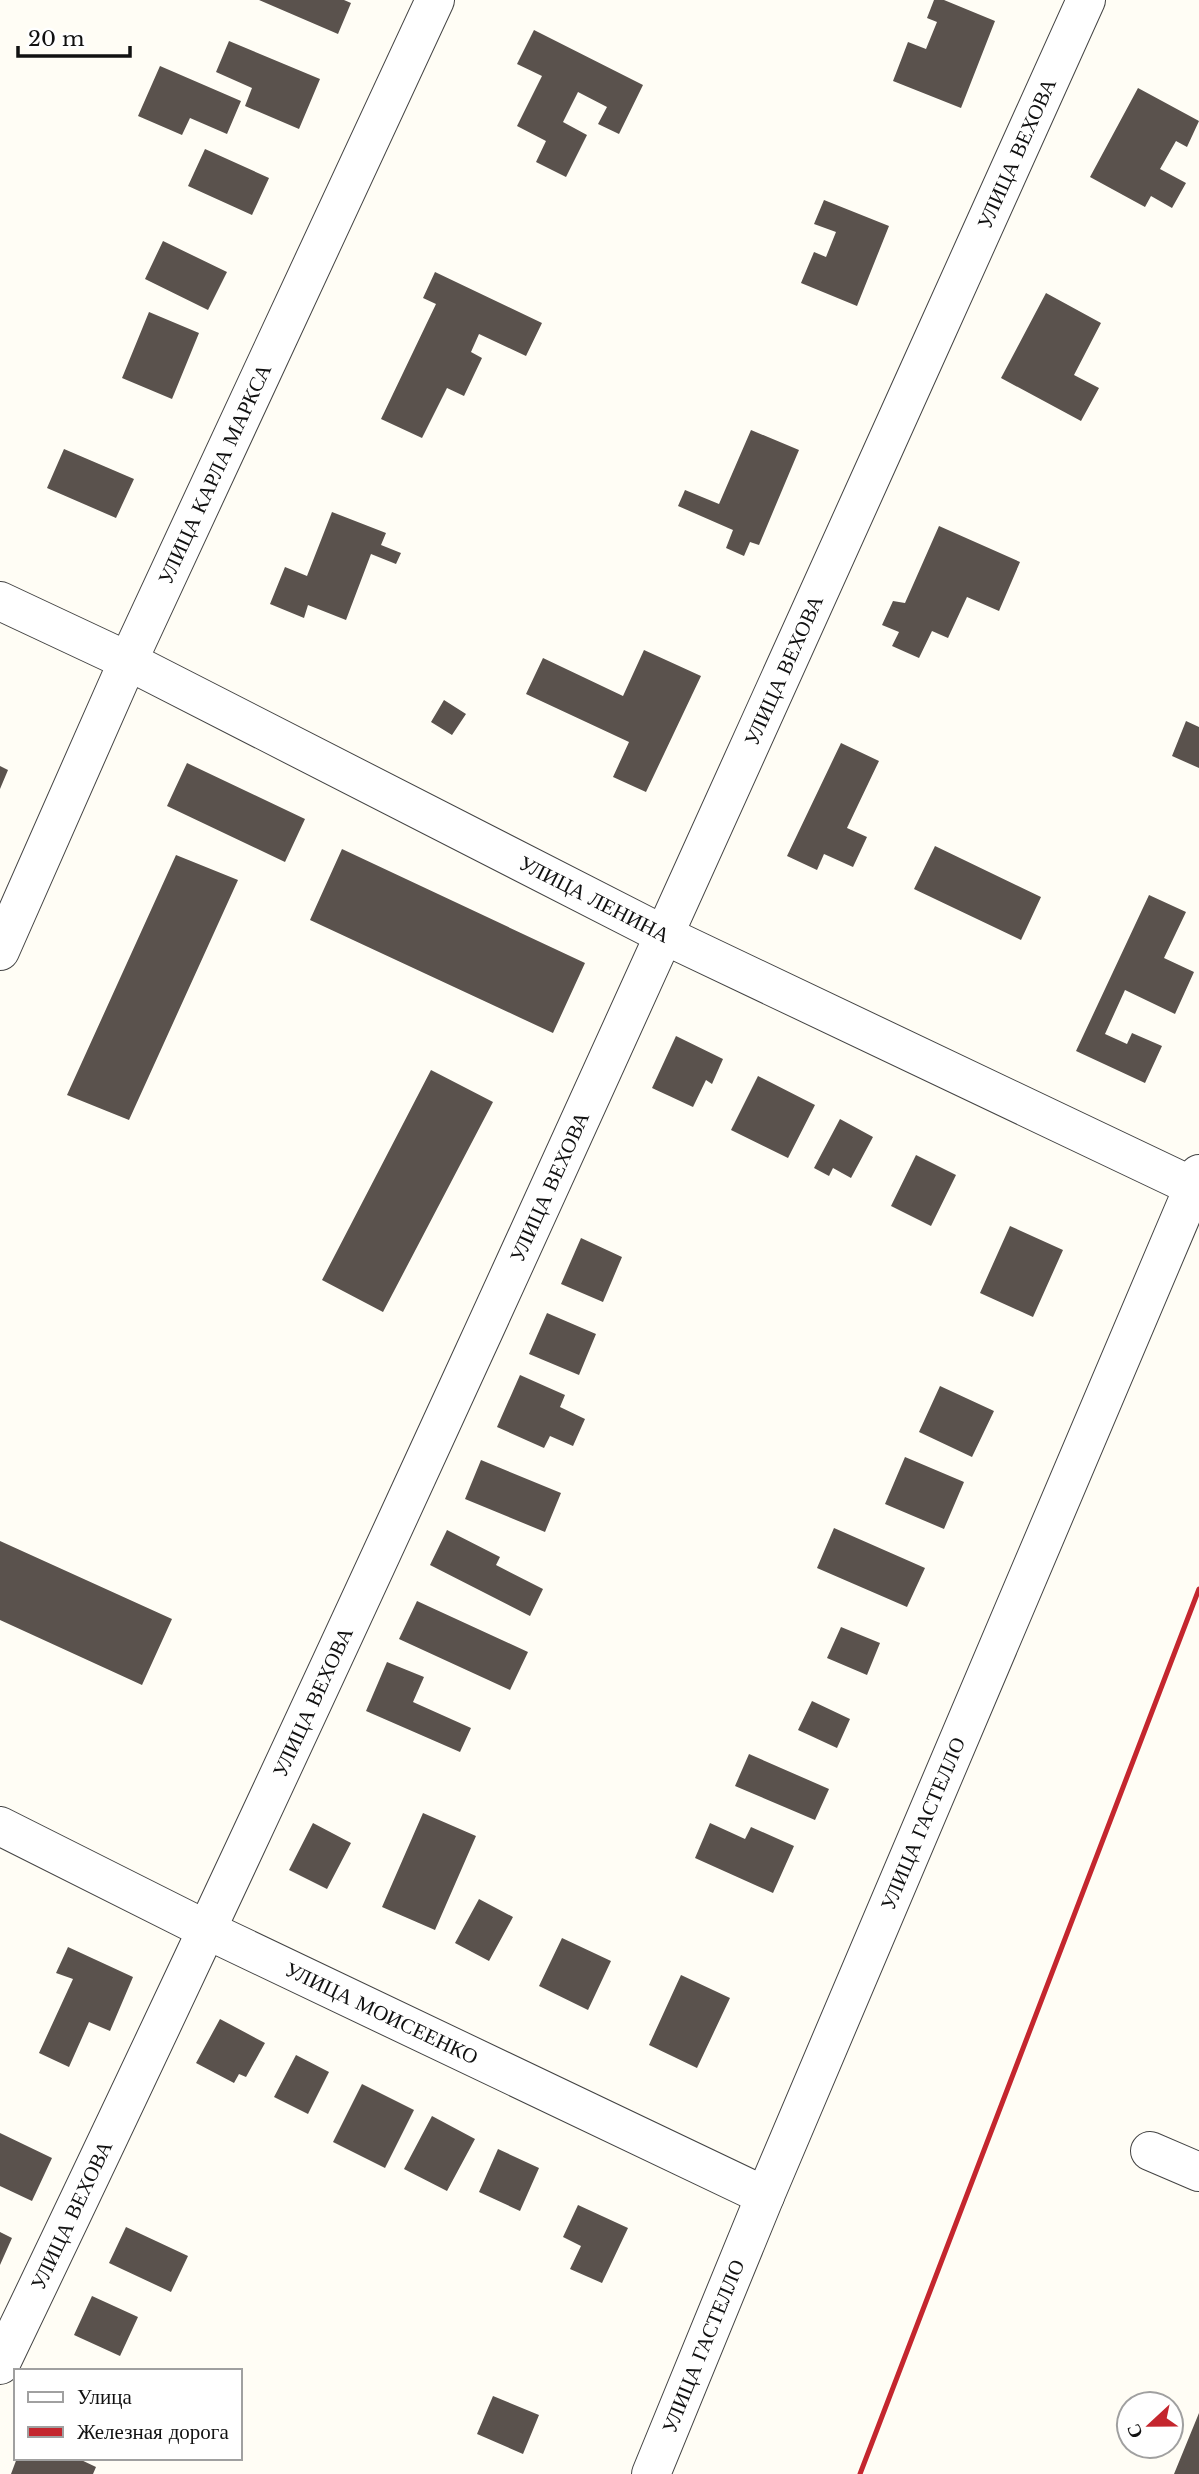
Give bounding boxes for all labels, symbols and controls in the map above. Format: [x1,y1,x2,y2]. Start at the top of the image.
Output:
scale bar [18,14,130,58]
text: 20 m [28,26,85,52]
street label: УЛИЦА ВЕХОВА [972,74,1062,233]
street label: УЛИЦА КАРЛА МАРКСА [152,359,278,589]
street label: УЛИЦА ВЕХОВА [738,590,829,750]
street label: УЛИЦА ЛЕНИНА [514,850,675,949]
street label: УЛИЦА ВЕХОВА [504,1107,595,1266]
street label: УЛИЦА ВЕХОВА [267,1622,359,1781]
street label: УЛИЦА ГАСТЕЛЛО [875,1733,971,1914]
street label: УЛИЦА МОИСЕЕНКО [281,1956,482,2070]
street label: УЛИЦА ВЕХОВА [25,2136,119,2294]
street label: УЛИЦА ГАСТЕЛЛО [656,2256,751,2437]
legend [14,2369,242,2460]
text: Улица [77,2384,132,2410]
north arrow [1115,2390,1185,2460]
text: Железная дорога [77,2419,229,2445]
text: С [1121,2421,1148,2442]

